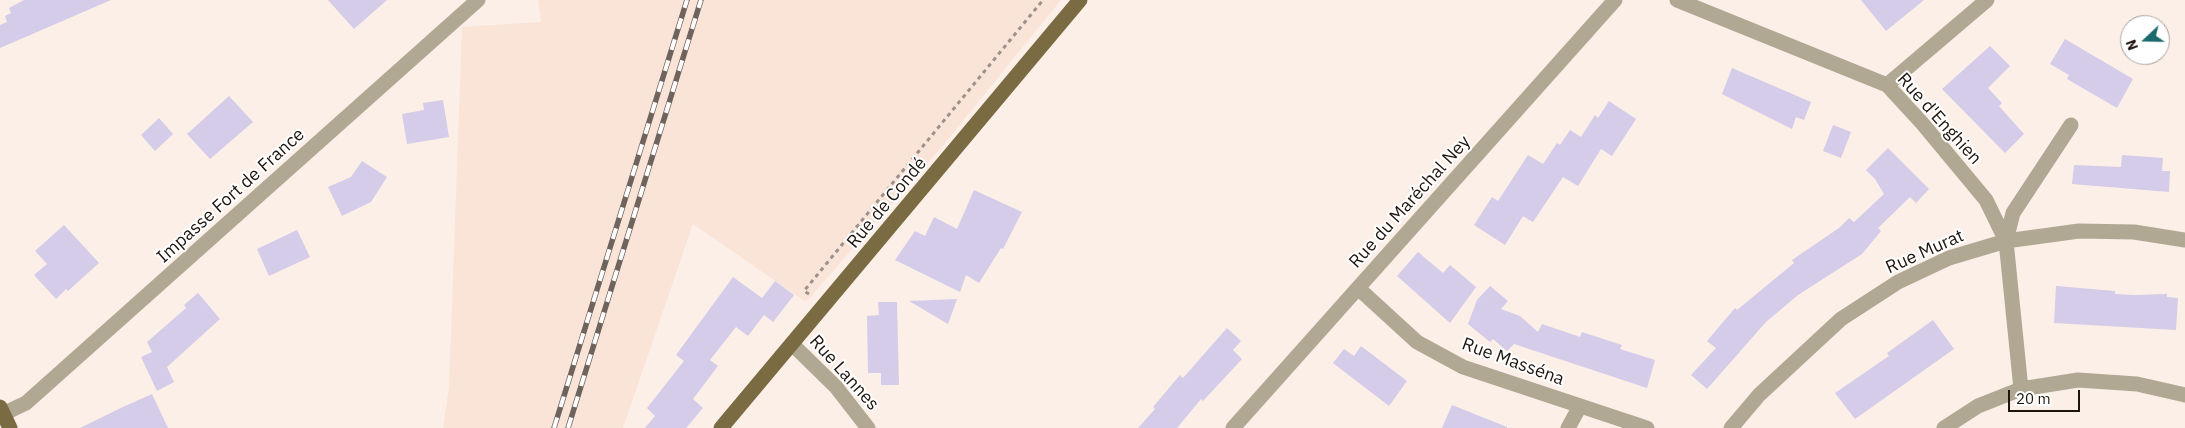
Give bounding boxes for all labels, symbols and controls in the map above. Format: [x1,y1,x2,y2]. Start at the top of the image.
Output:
north arrow [2120,15,2170,65]
text: N [2122,37,2142,53]
street label: Rue d'Enghien [1892,69,1986,169]
street label: Impasse Fort de France [153,124,309,268]
street label: Rue du Maréchal Ney [1345,131,1475,273]
street label: Rue de Condé [843,153,931,253]
street label: Rue Murat [1883,225,1967,279]
street label: Rue Lannes [805,331,883,415]
street label: Rue Masséna [1459,334,1567,390]
scale bar [2010,380,2082,412]
text: 20 m [2016,389,2051,408]

